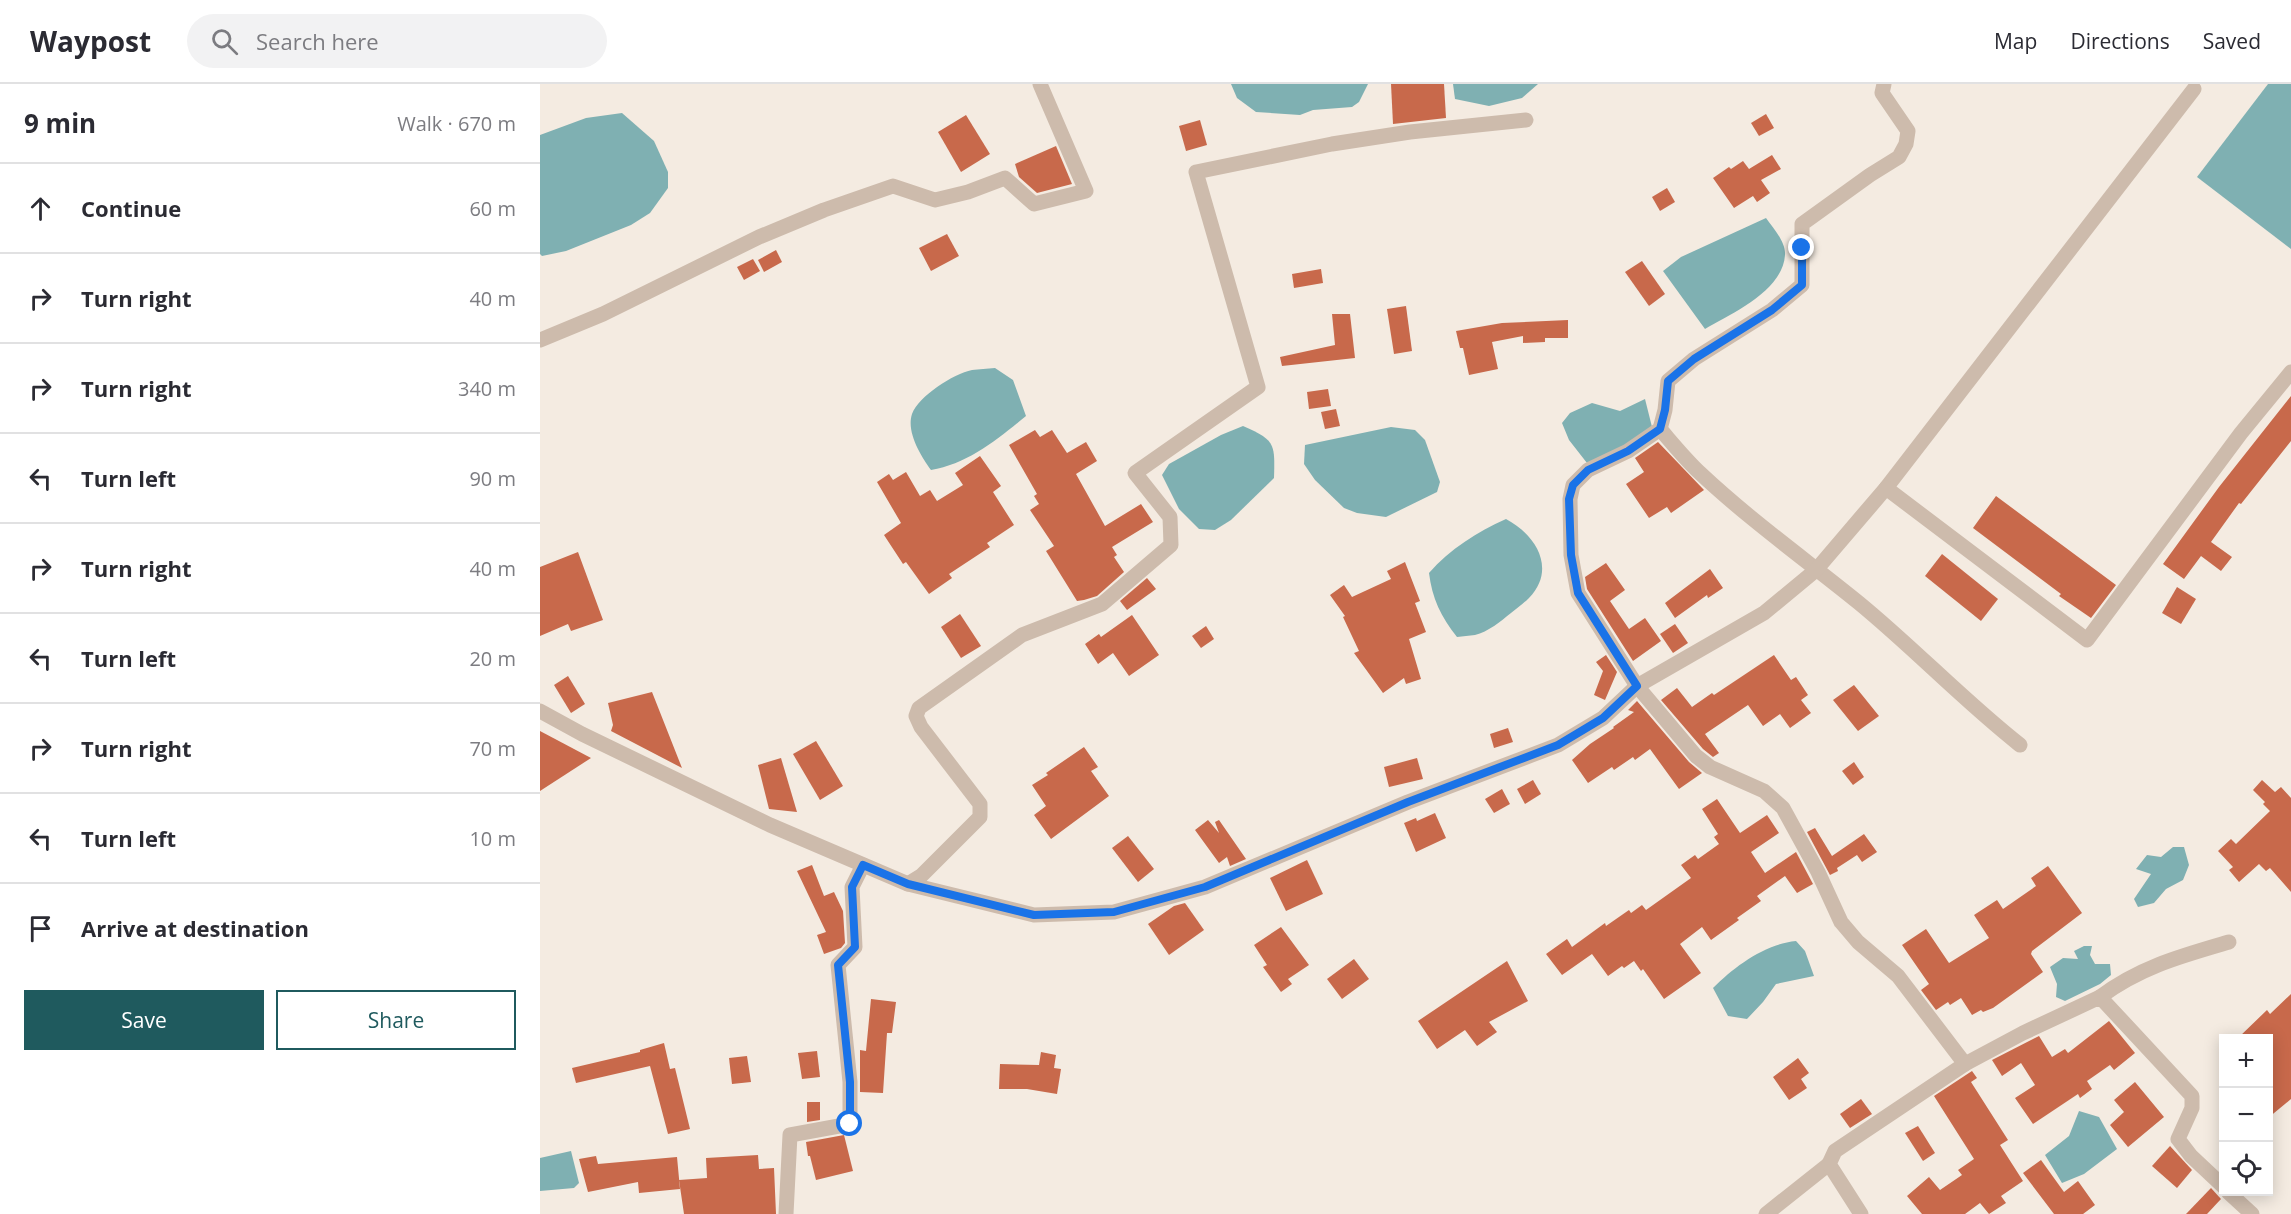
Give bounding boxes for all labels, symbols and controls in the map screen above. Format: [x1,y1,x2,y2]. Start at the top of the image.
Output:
search box [187,14,607,68]
text: Waypost [30,22,151,60]
icon: search [208,25,241,58]
text: Search here [256,26,379,56]
text: Map [1994,27,2037,55]
text: Directions [2070,27,2170,55]
text: Saved [2203,27,2261,55]
text: 9 min [24,105,96,141]
text: Walk · 670 m [397,110,516,137]
icon: ahead [24,192,57,225]
text: Continue [81,193,181,223]
text: 60 m [469,195,516,222]
route end [1788,234,1814,260]
icon: right [24,282,57,315]
text: Turn right [81,283,192,313]
text: 40 m [469,285,516,312]
icon: right [24,372,57,405]
text: Turn right [81,373,192,403]
text: 340 m [458,375,516,402]
icon: left [24,462,57,495]
text: Turn left [81,463,176,493]
text: 90 m [469,465,516,492]
icon: right [24,552,57,585]
text: Turn right [81,553,192,583]
text: 40 m [469,555,516,582]
icon: left [24,642,57,675]
text: Turn left [81,643,176,673]
text: 20 m [469,645,516,672]
icon: right [24,732,57,765]
text: Turn right [81,733,192,763]
text: 70 m [469,735,516,762]
icon: left [24,822,57,855]
text: Turn left [81,823,176,853]
text: 10 m [469,825,516,852]
icon: arrive [24,912,57,945]
text: Arrive at destination [81,913,309,943]
button: Save [24,990,264,1050]
button: Share [276,990,516,1050]
map controls [2219,1034,2273,1196]
button: + [2219,1034,2273,1088]
button: − [2219,1088,2273,1142]
route start [836,1110,862,1136]
button: locate [2219,1142,2273,1196]

